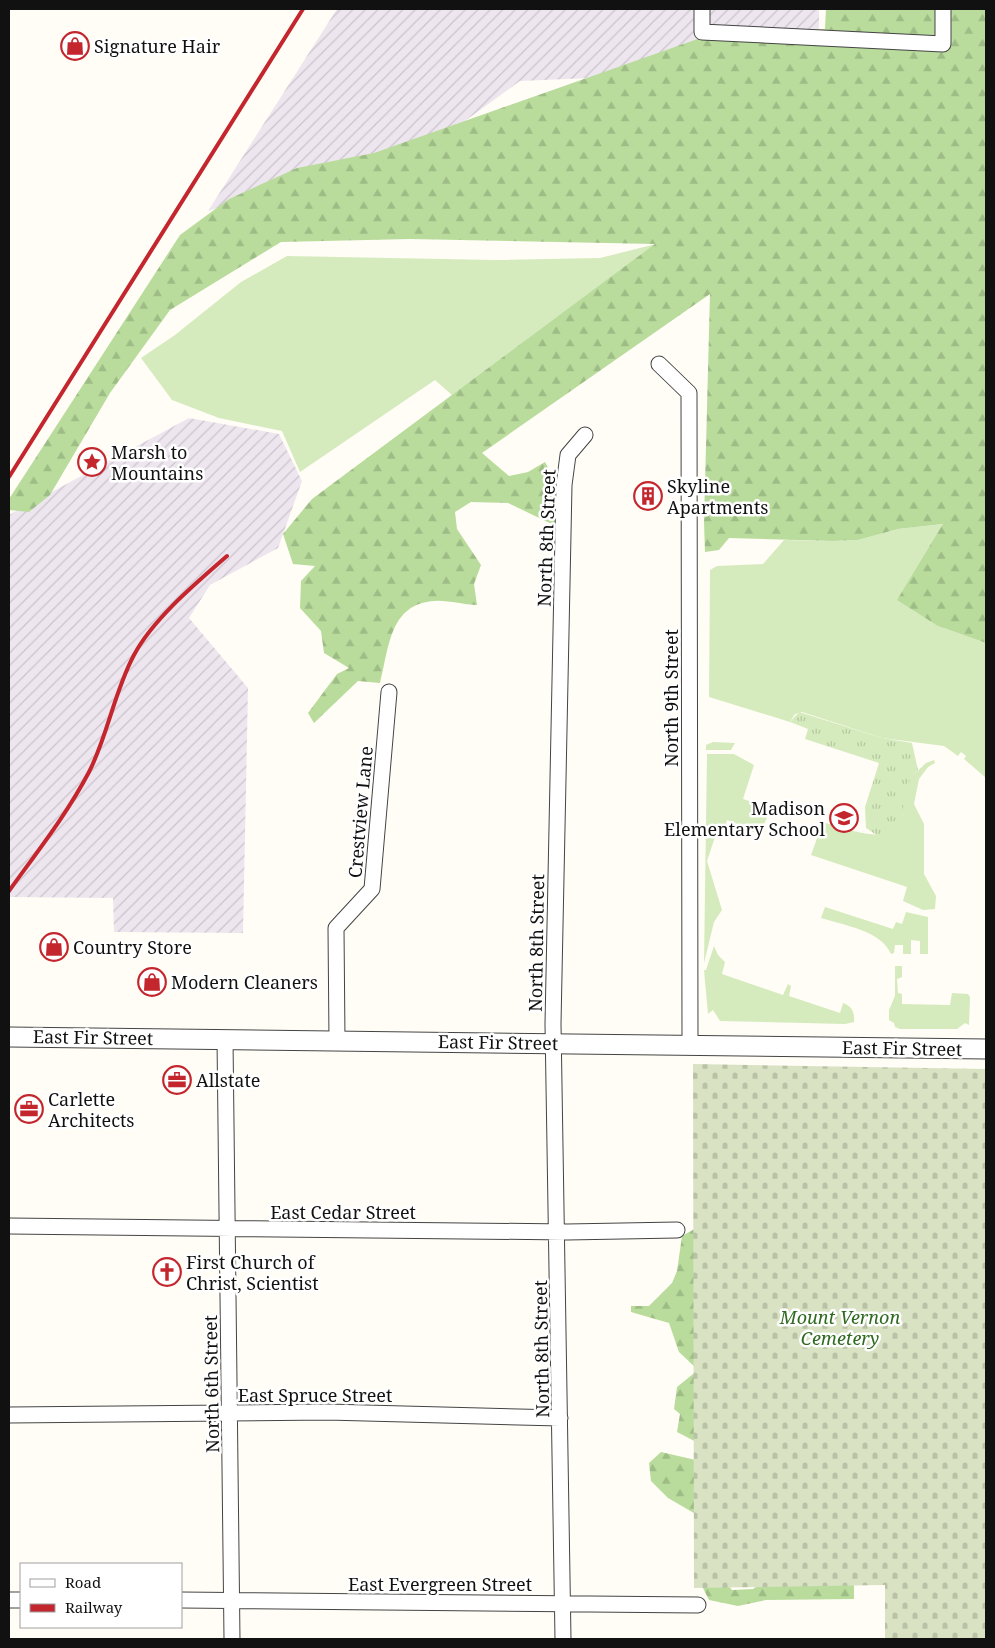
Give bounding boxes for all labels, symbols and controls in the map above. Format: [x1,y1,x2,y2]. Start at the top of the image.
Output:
shop icon: Signature Hair [60,31,90,61]
place label: Signature Hair [94,34,221,58]
place label: Marsh to Mountains [111,440,203,485]
place icon: Marsh to Mountains [77,447,107,477]
street label: North 8th Street [532,469,560,607]
place label: Skyline Apartments [667,474,768,519]
building icon: Skyline Apartments [633,481,663,511]
street label: North 9th Street [659,629,683,767]
street label: Crestview Lane [342,745,378,879]
place label: Madison Elementary School [664,796,825,841]
school or university icon: Madison Elementary School [829,803,859,833]
street label: North 8th Street [523,874,549,1012]
shop icon: Country Store [39,932,69,962]
place label: Country Store [73,935,192,959]
shop icon: Modern Cleaners [137,967,167,997]
place label: Modern Cleaners [171,970,318,994]
street label: East Fir Street [33,1024,153,1050]
street label: East Fir Street [438,1029,558,1055]
street label: East Fir Street [842,1035,962,1061]
office icon: Allstate [162,1065,192,1095]
place label: Allstate [196,1068,260,1092]
place label: Carlette Architects [48,1087,135,1132]
office icon: Carlette Architects [14,1094,44,1124]
street label: East Cedar Street [270,1200,416,1224]
place label: First Church of Christ, Scientist [186,1250,319,1295]
church icon: First Church of Christ, Scientist [152,1257,182,1287]
street label: North 8th Street [528,1280,554,1418]
park label: Mount Vernon Cemetery [779,1305,900,1350]
street label: North 6th Street [198,1315,224,1453]
street label: East Spruce Street [238,1383,392,1407]
legend [20,1563,182,1628]
text: Road [65,1572,101,1592]
street label: East Evergreen Street [348,1572,532,1596]
text: Railway [65,1597,123,1617]

